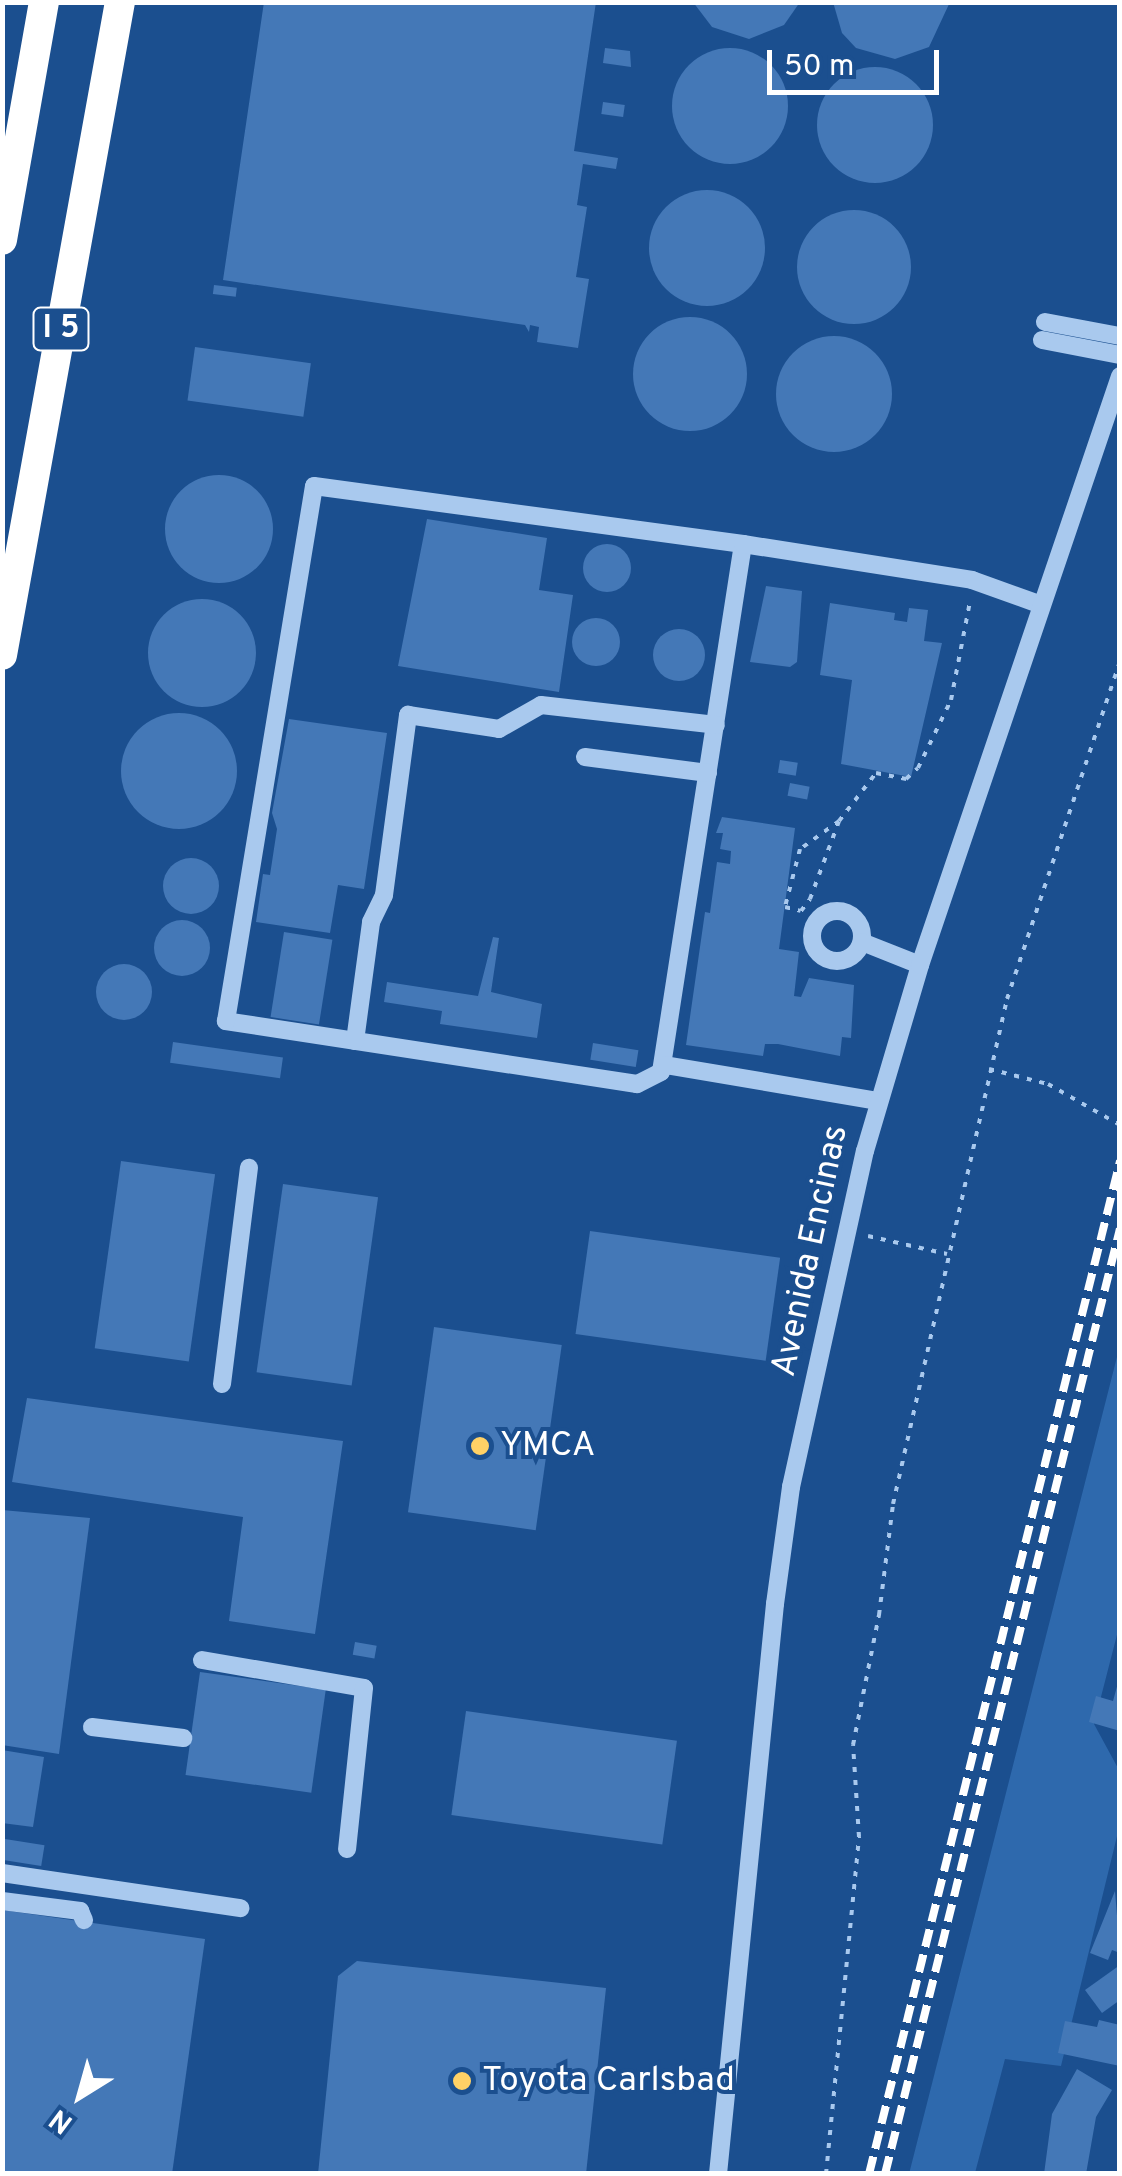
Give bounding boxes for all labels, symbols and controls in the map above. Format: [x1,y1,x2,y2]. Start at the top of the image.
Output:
scale bar [772,30,944,92]
text: 50 m [784,49,854,86]
road number: I 5 [31,302,91,356]
street label: Avenida Encinas [764,1121,858,1381]
place label: YMCA [500,1425,596,1467]
marker: YMCA [469,1435,491,1457]
north arrow [30,2046,130,2146]
place label: Toyota Carlsbad [482,2060,735,2102]
marker: Toyota Carlsbad [451,2070,473,2092]
text: N [43,2100,81,2140]

